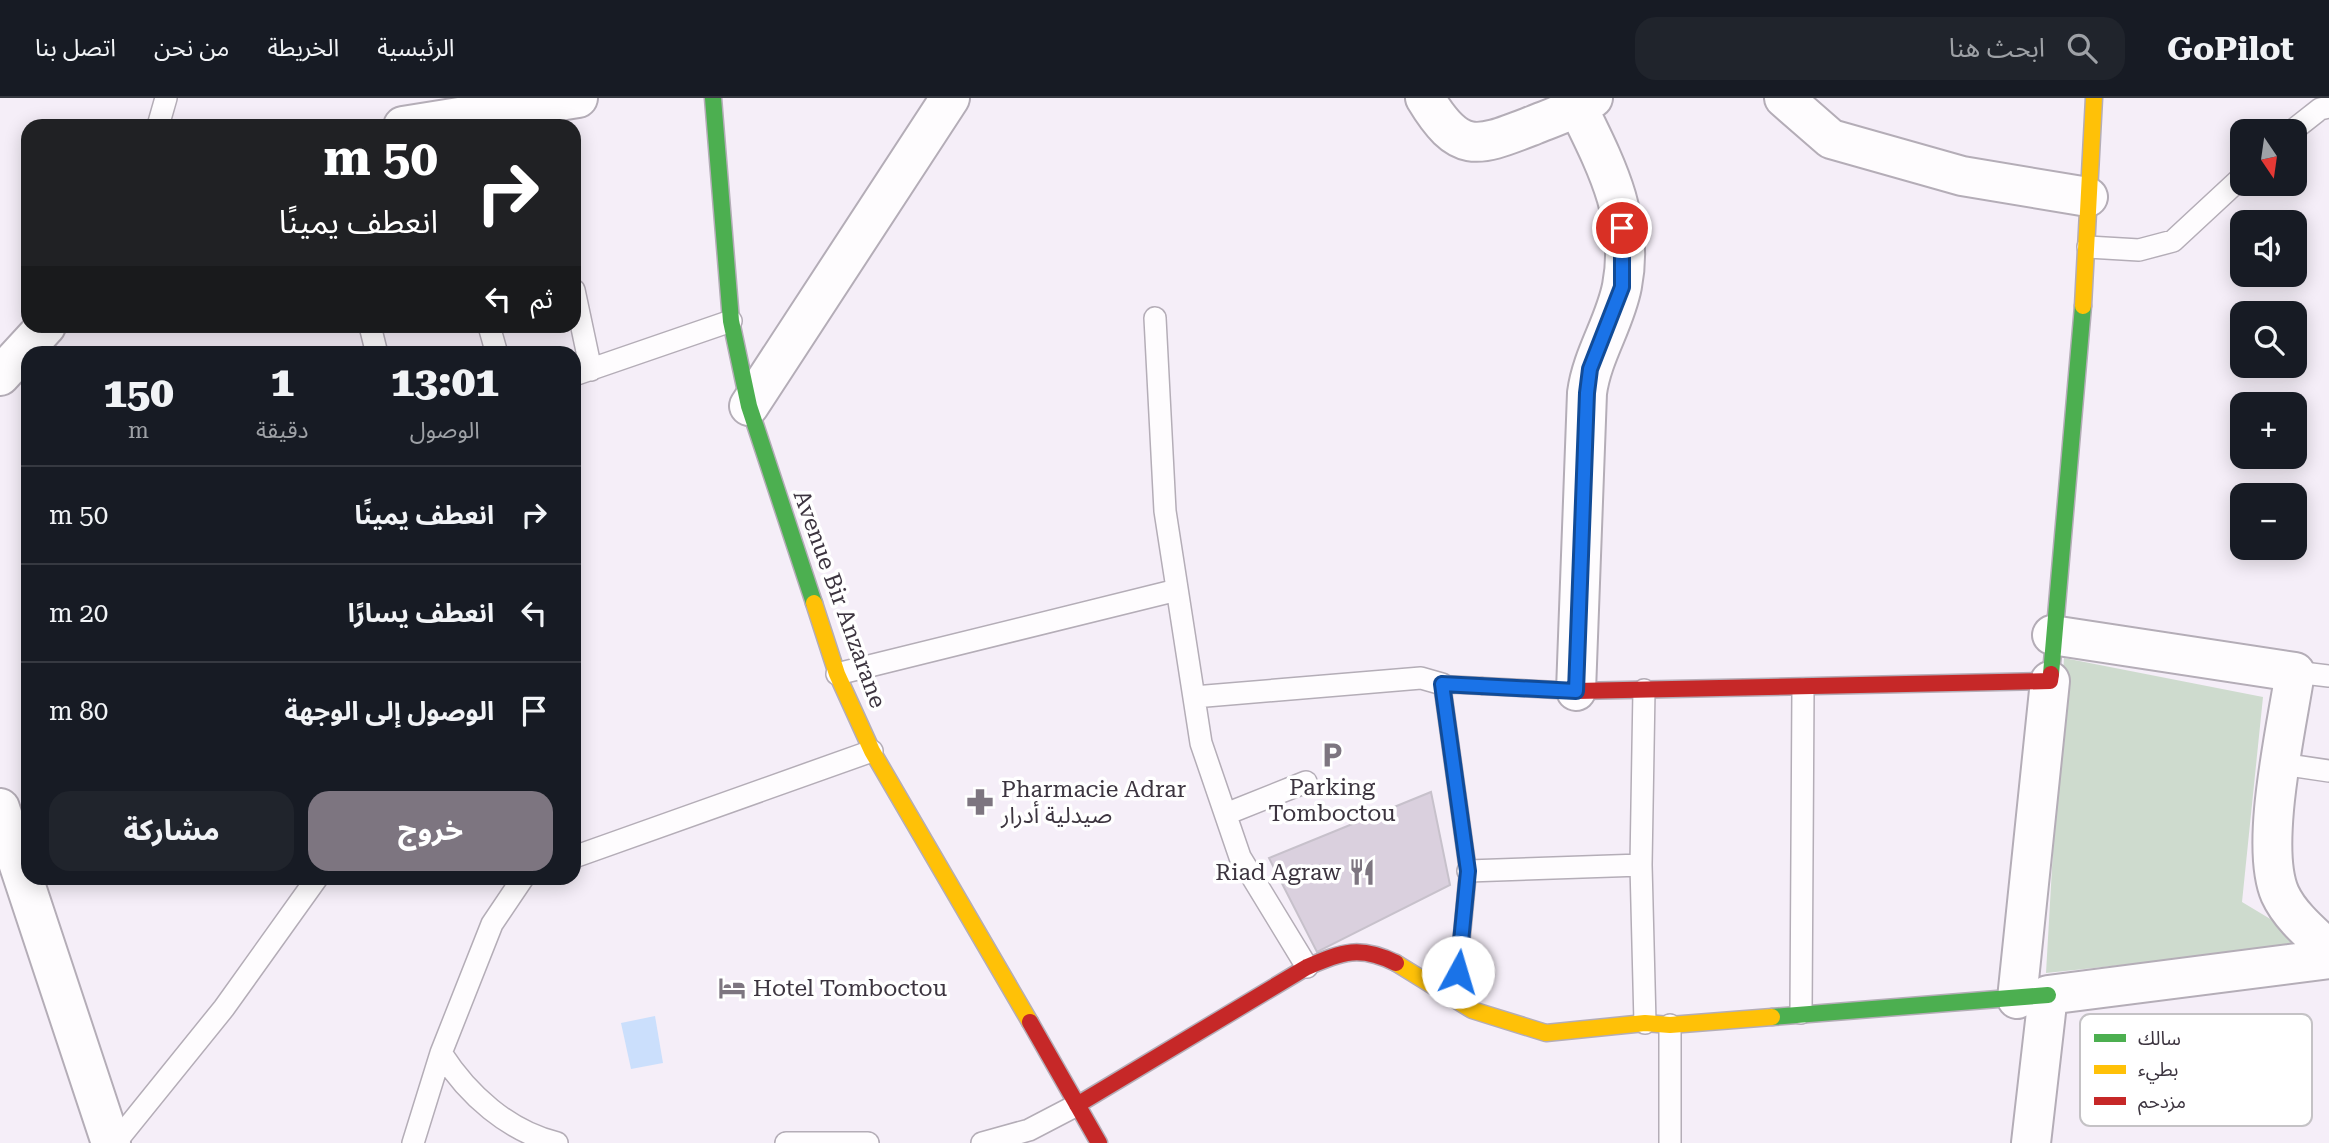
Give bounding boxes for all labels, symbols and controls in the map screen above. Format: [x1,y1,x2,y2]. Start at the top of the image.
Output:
search box [1635,17,2125,80]
icon: search [2063,29,2101,67]
text: GoPilot [2167,29,2294,68]
text: ابحث هنا [1949,33,2045,63]
text: اتصل بنا [35,34,116,62]
text: من نحن [154,34,229,62]
text: الخريطة [267,34,339,62]
text: الرئيسية [377,34,454,62]
north arrow [2230,119,2306,196]
map controls [2230,119,2307,560]
text: 50 m [323,130,438,187]
icon: right [462,147,553,238]
pin [1592,198,1652,258]
text: انعطف يمينًا [279,203,438,241]
icon: arrive [1603,209,1641,247]
button: sound [2230,210,2307,287]
icon: left [479,280,517,318]
text: ثم [531,284,553,314]
button: search [2230,301,2307,378]
text: 1 [271,357,294,406]
text: 13:01 [391,357,499,406]
text: 150 [103,368,174,417]
button: + [2230,392,2307,469]
text: m [128,417,149,444]
text: دقيقة [256,417,308,444]
text: الوصول [410,417,480,444]
button: − [2230,483,2307,560]
street label: Avenue Bir Anzarane [788,487,891,712]
icon: right [515,496,553,534]
text: 50 m [49,500,108,530]
text: انعطف يمينًا [354,500,494,530]
icon: left [515,594,553,632]
text: 20 m [49,598,108,628]
text: انعطف يسارًا [348,598,494,628]
icon: arrive [515,692,553,730]
text: 80 m [49,696,108,726]
text: الوصول إلى الوجهة [285,696,494,726]
parking icon: Parking Tomboctou [1317,740,1347,770]
place label: Parking Tomboctou [1268,774,1396,827]
place label: Pharmacie Adrar صيدلية أدرار [1000,776,1186,829]
pharmacy icon: Pharmacie Adrar صيدلية أدرار [965,787,995,817]
button: مشاركة [49,791,294,871]
button: خروج [308,791,553,871]
restaurant icon: Riad Agraw [1347,857,1377,887]
place label: Riad Agraw [1215,859,1341,886]
position arrow [1421,935,1495,1009]
hotel icon: Hotel Tomboctou [717,973,747,1003]
place label: Hotel Tomboctou [753,975,947,1002]
legend [2080,1014,2312,1126]
text: سالك [2138,1027,2181,1050]
text: بطيء [2138,1058,2178,1084]
text: مزدحم [2138,1090,2186,1116]

